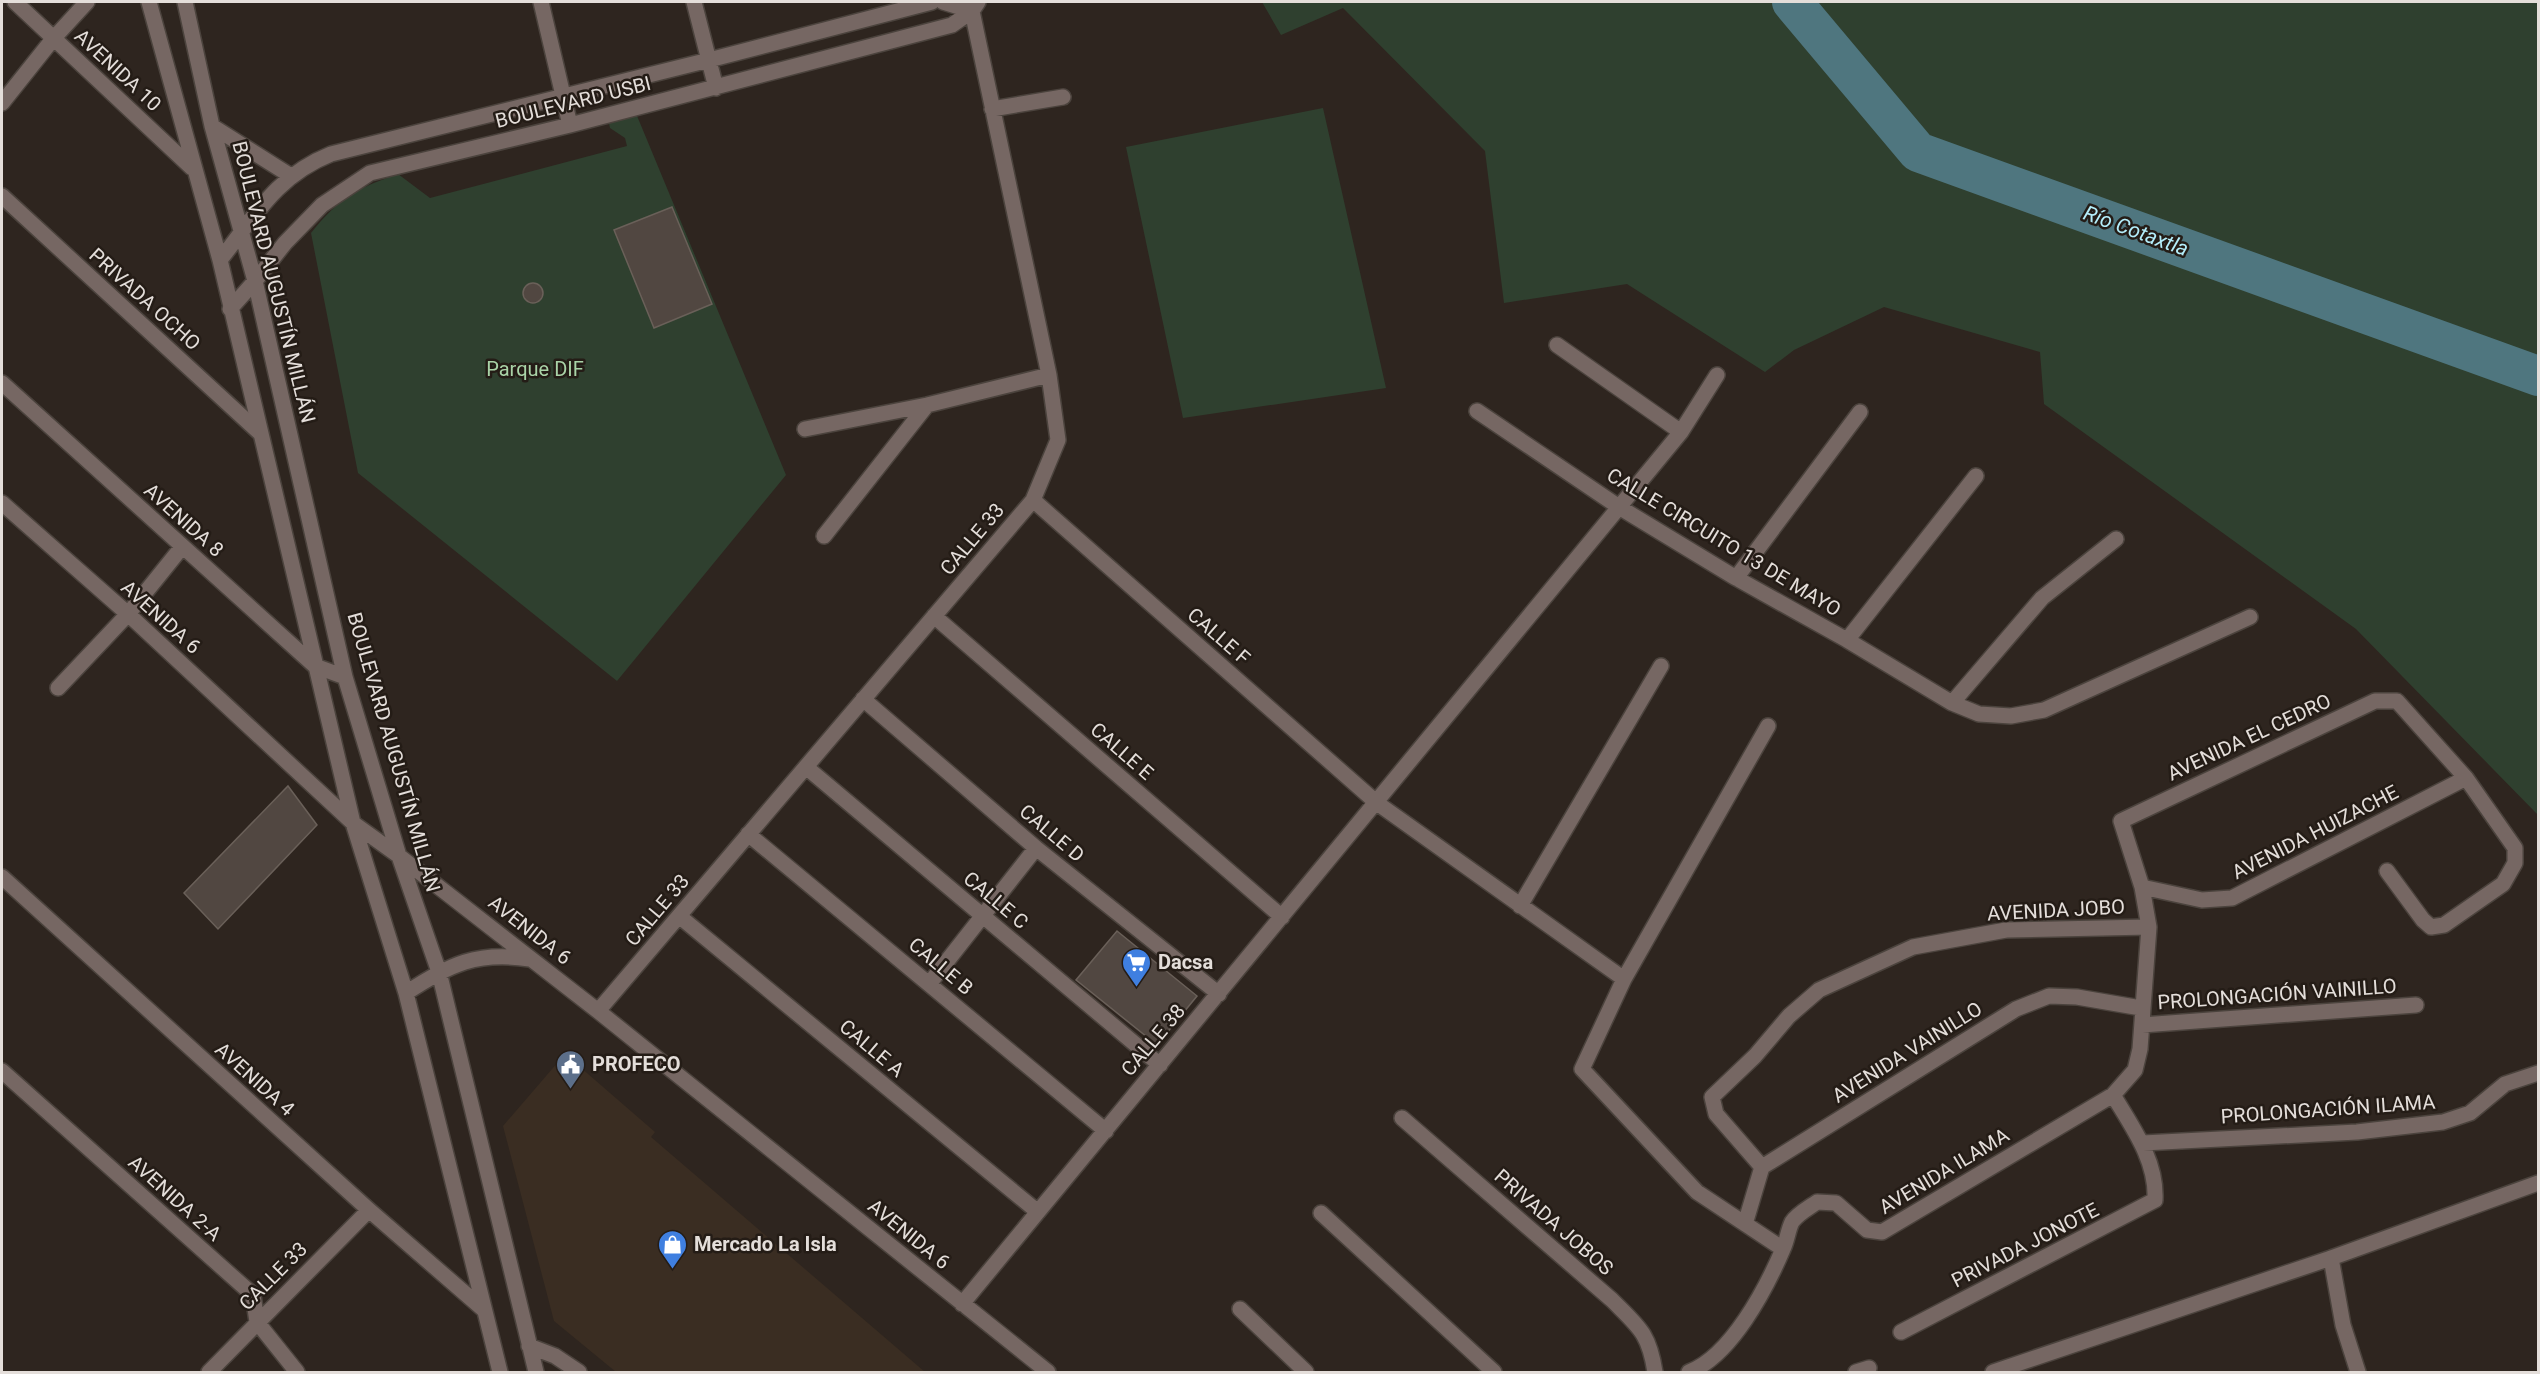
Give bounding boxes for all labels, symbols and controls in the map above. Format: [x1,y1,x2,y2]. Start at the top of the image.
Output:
street label: AVENIDA 10 [70,24,166,116]
street label: BOULEVARD USBI [493,71,653,133]
street label: BOULEVARD AUGUSTÍN MILLÁN [227,139,321,425]
water label: Río Cotaxtla [2080,201,2192,261]
street label: PRIVADA OCHO [85,243,205,355]
park label: Parque DIF [486,357,584,381]
street label: CALLE CIRCUITO 13 DE MAYO [1603,463,1845,621]
street label: AVENIDA 8 [139,478,229,562]
street label: CALLE 33 [935,498,1009,580]
street label: AVENIDA 6 [116,575,206,659]
street label: CALLE F [1183,602,1255,670]
street label: BOULEVARD AUGUSTÍN MILLÁN [343,609,445,895]
street label: AVENIDA EL CEDRO [2163,689,2335,785]
street label: CALLE E [1086,717,1158,785]
street label: AVENIDA HUIZACHE [2228,780,2402,884]
street label: CALLE D [1015,799,1089,867]
street label: CALLE C [959,866,1033,934]
street label: CALLE 33 [620,869,694,951]
street label: AVENIDA 6 [484,890,576,970]
street label: AVENIDA JOBO [1986,894,2126,926]
street label: CALLE B [904,932,978,1000]
supermarket icon: Dacsa [1121,946,1153,988]
place label: Dacsa [1158,950,1213,974]
street label: PROLONGACIÓN VAINILLO [2157,974,2397,1014]
street label: AVENIDA VAINILLO [1828,996,1986,1108]
street label: CALLE 38 [1116,999,1190,1081]
street label: CALLE A [835,1014,909,1082]
street label: AVENIDA 4 [210,1037,300,1121]
public building icon: PROFECO [555,1048,587,1090]
place label: PROFECO [592,1052,681,1076]
street label: PROLONGACIÓN ILAMA [2220,1090,2436,1128]
street label: AVENIDA ILAMA [1875,1123,2013,1219]
street label: AVENIDA 2-A [124,1150,226,1246]
street label: PRIVADA JOBOS [1490,1164,1618,1280]
street label: AVENIDA 6 [863,1194,955,1274]
street label: PRIVADA JONOTE [1947,1197,2103,1293]
shop icon: Mercado La Isla [657,1228,689,1270]
place label: Mercado La Isla [694,1232,837,1256]
street label: CALLE 33 [234,1237,312,1315]

